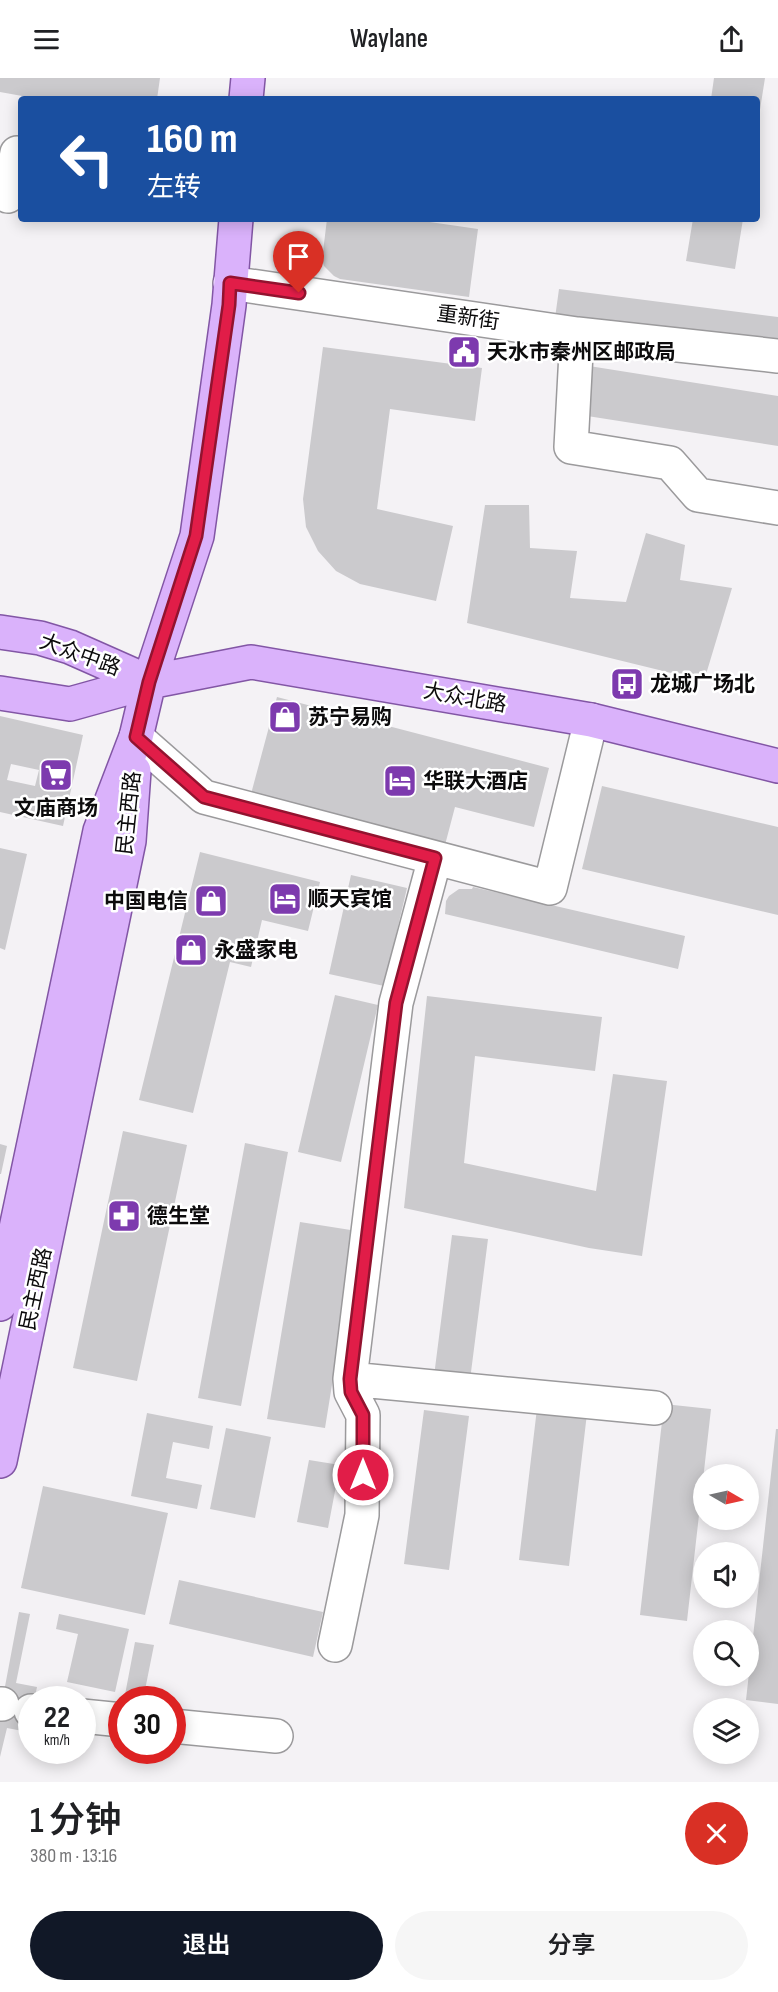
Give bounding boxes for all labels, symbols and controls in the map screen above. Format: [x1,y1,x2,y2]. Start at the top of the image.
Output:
icon: menu [30,23,63,56]
text: Waylane [350,23,428,55]
icon: share [715,23,748,56]
text: 160 m [147,114,238,165]
icon: left [48,120,126,198]
text: 左转 [147,172,201,204]
pin [273,231,324,293]
icon: arrive [282,240,315,273]
street label: 重新街 [435,301,501,335]
public building icon: 天水市秦州区邮政局 [446,334,482,370]
place label: 天水市秦州区邮政局 [487,340,676,365]
street label: 大众中路 [36,629,124,681]
bus stop icon: 龙城广场北 [609,666,645,702]
place label: 龙城广场北 [650,672,755,697]
street label: 大众北路 [421,678,509,718]
shop icon: 苏宁易购 [267,699,303,735]
place label: 苏宁易购 [308,705,392,730]
supermarket icon: 文庙商场 [38,757,74,793]
hotel icon: 华联大酒店 [382,763,418,799]
place label: 华联大酒店 [423,769,528,794]
street label: 民主西路 [112,770,146,856]
place label: 文庙商场 [14,796,98,821]
hotel icon: 顺天宾馆 [267,881,303,917]
shop icon: 中国电信 [193,883,229,919]
place label: 顺天宾馆 [308,887,392,912]
place label: 中国电信 [104,889,188,914]
shop icon: 永盛家电 [173,932,209,968]
place label: 永盛家电 [214,938,298,963]
pharmacy icon: 德生堂 [106,1198,142,1234]
place label: 德生堂 [147,1204,210,1229]
street label: 民主西路 [15,1245,57,1333]
position arrow [331,1443,395,1507]
north arrow [693,1464,759,1530]
map controls [693,1464,759,1764]
button: sound [693,1542,759,1608]
button: search [693,1620,759,1686]
speed limit sign: 30 [108,1686,186,1764]
button: layers [693,1698,759,1764]
text: 22 [44,1700,70,1736]
text: km/h [44,1731,70,1750]
text: 1 分钟 [30,1800,121,1843]
button: close [685,1802,748,1865]
text: 380 m · 13:16 [30,1844,117,1868]
button: 退出 [30,1911,383,1980]
button: 分享 [395,1911,748,1980]

